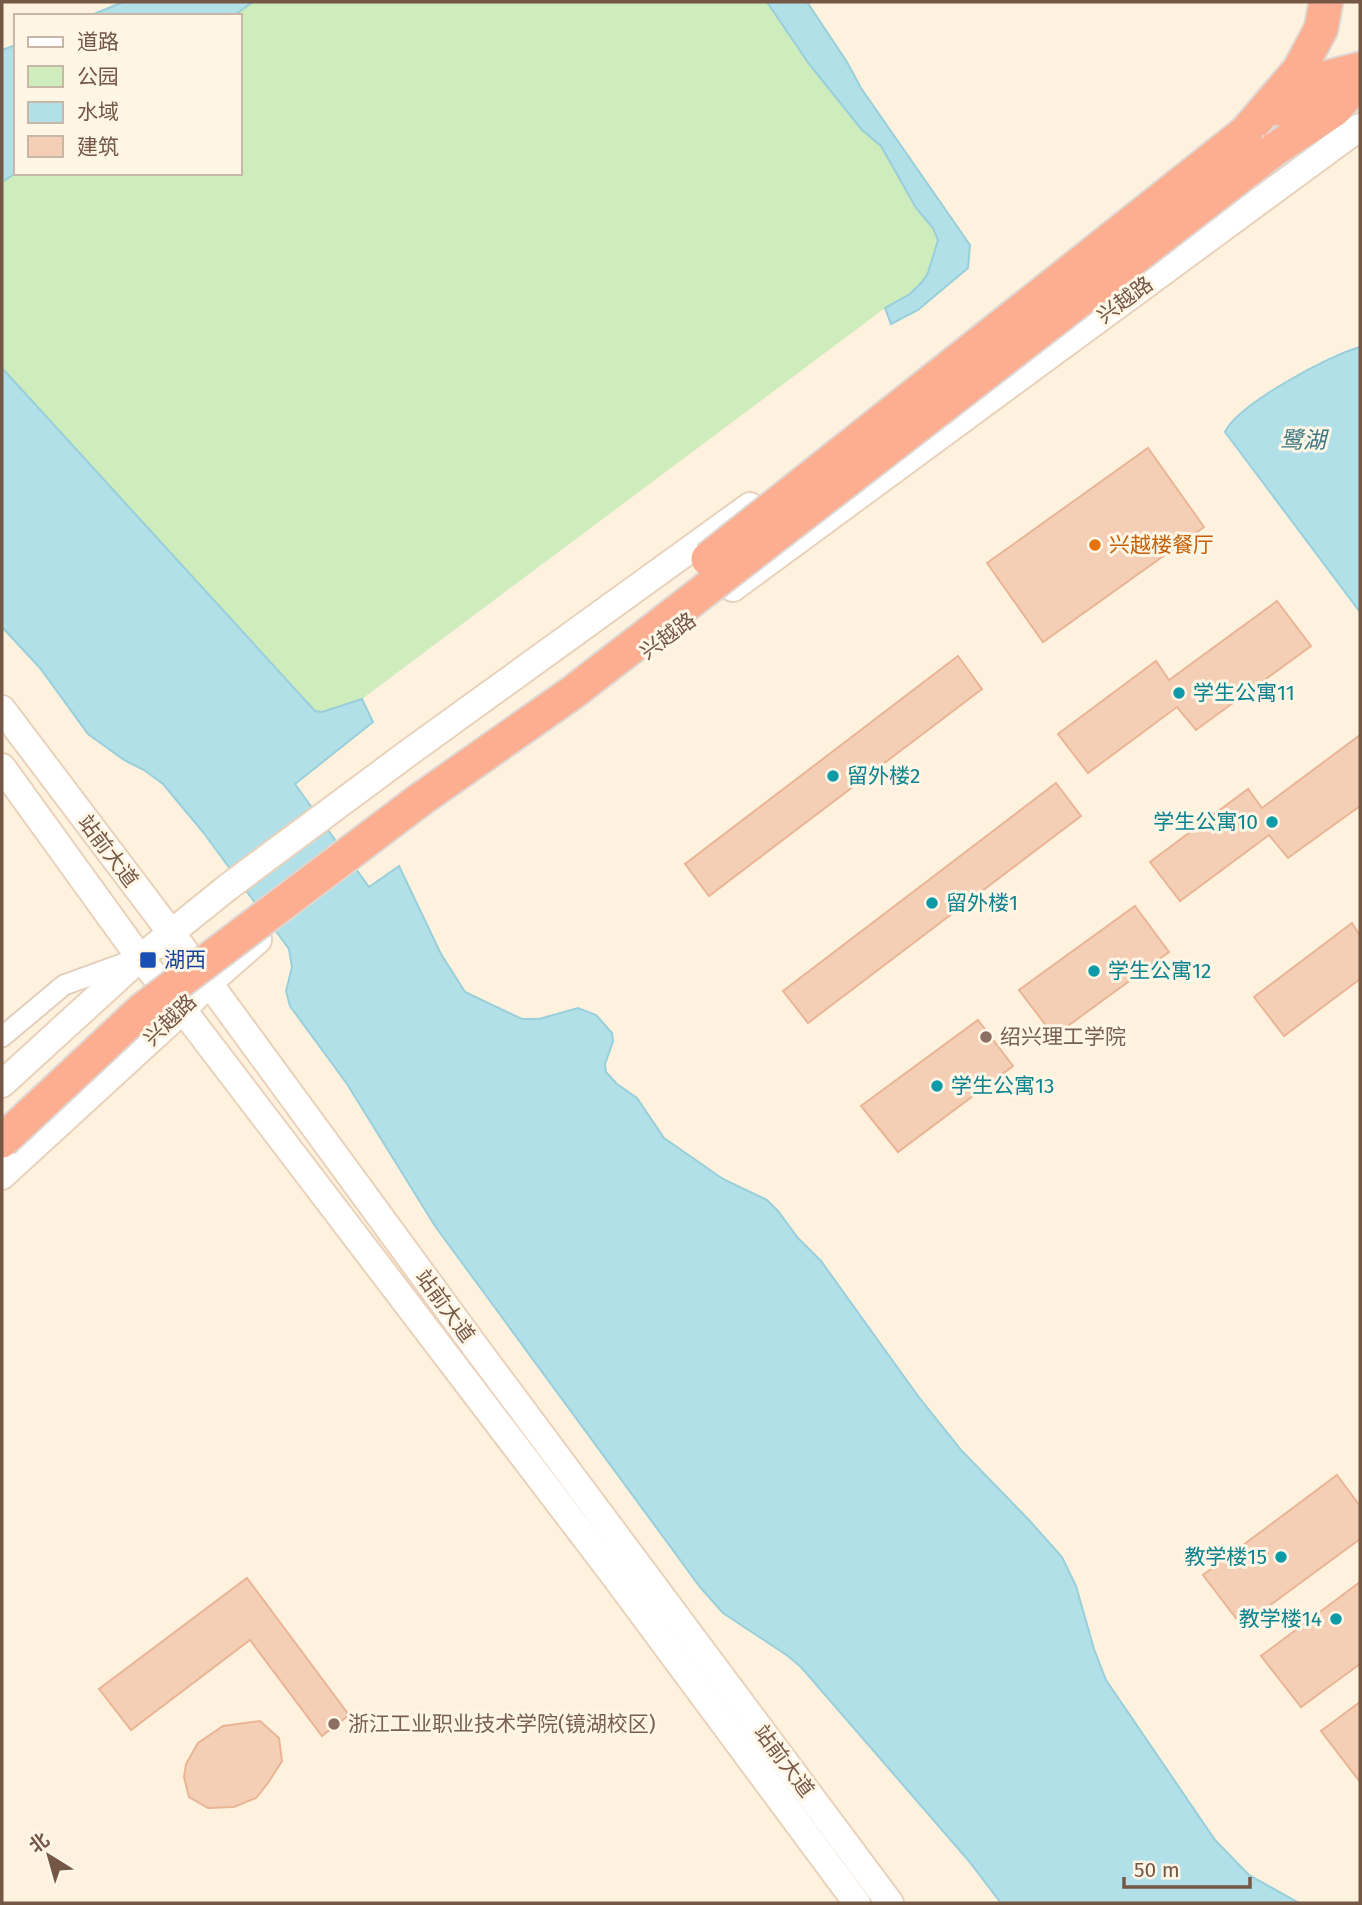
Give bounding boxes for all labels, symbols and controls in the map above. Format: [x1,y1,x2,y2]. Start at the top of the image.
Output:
legend [14,14,242,175]
text: 道路 [77,29,119,55]
text: 公园 [77,64,119,90]
text: 水域 [77,99,119,125]
text: 建筑 [77,134,119,160]
street label: 兴越路 [1092,271,1158,329]
water label: 鹭湖 [1280,426,1329,454]
place label: 兴越楼餐厅 [1109,532,1214,558]
marker: 兴越楼餐厅 [1087,537,1103,553]
street label: 兴越路 [635,607,701,665]
place label: 学生公寓11 [1193,680,1295,706]
marker: 学生公寓11 [1171,685,1187,701]
place label: 留外楼2 [847,763,920,789]
marker: 留外楼2 [825,768,841,784]
place label: 学生公寓10 [1153,809,1258,835]
street label: 站前大道 [72,810,144,892]
marker: 学生公寓10 [1264,814,1280,830]
place label: 留外楼1 [946,890,1018,916]
marker: 留外楼1 [924,895,940,911]
place label: 湖西 [164,947,206,973]
marker: 湖西 [138,950,158,970]
place label: 学生公寓12 [1108,958,1212,984]
marker: 学生公寓12 [1086,963,1102,979]
street label: 兴越路 [138,989,202,1051]
place label: 绍兴理工学院 [1000,1024,1126,1050]
marker: 绍兴理工学院 [978,1029,994,1045]
place label: 学生公寓13 [951,1073,1055,1099]
marker: 学生公寓13 [929,1078,945,1094]
street label: 站前大道 [410,1264,480,1348]
place label: 教学楼15 [1184,1544,1267,1570]
marker: 教学楼15 [1273,1549,1289,1565]
place label: 教学楼14 [1239,1606,1322,1632]
marker: 教学楼14 [1328,1611,1344,1627]
place label: 浙江工业职业技术学院(镜湖校区) [348,1711,656,1737]
marker: 浙江工业职业技术学院(镜湖校区) [326,1716,342,1732]
street label: 站前大道 [748,1720,820,1802]
north arrow [14,1821,84,1891]
text: 北 [25,1828,54,1858]
scale bar [1124,1846,1250,1890]
text: 50 m [1134,1857,1180,1883]

